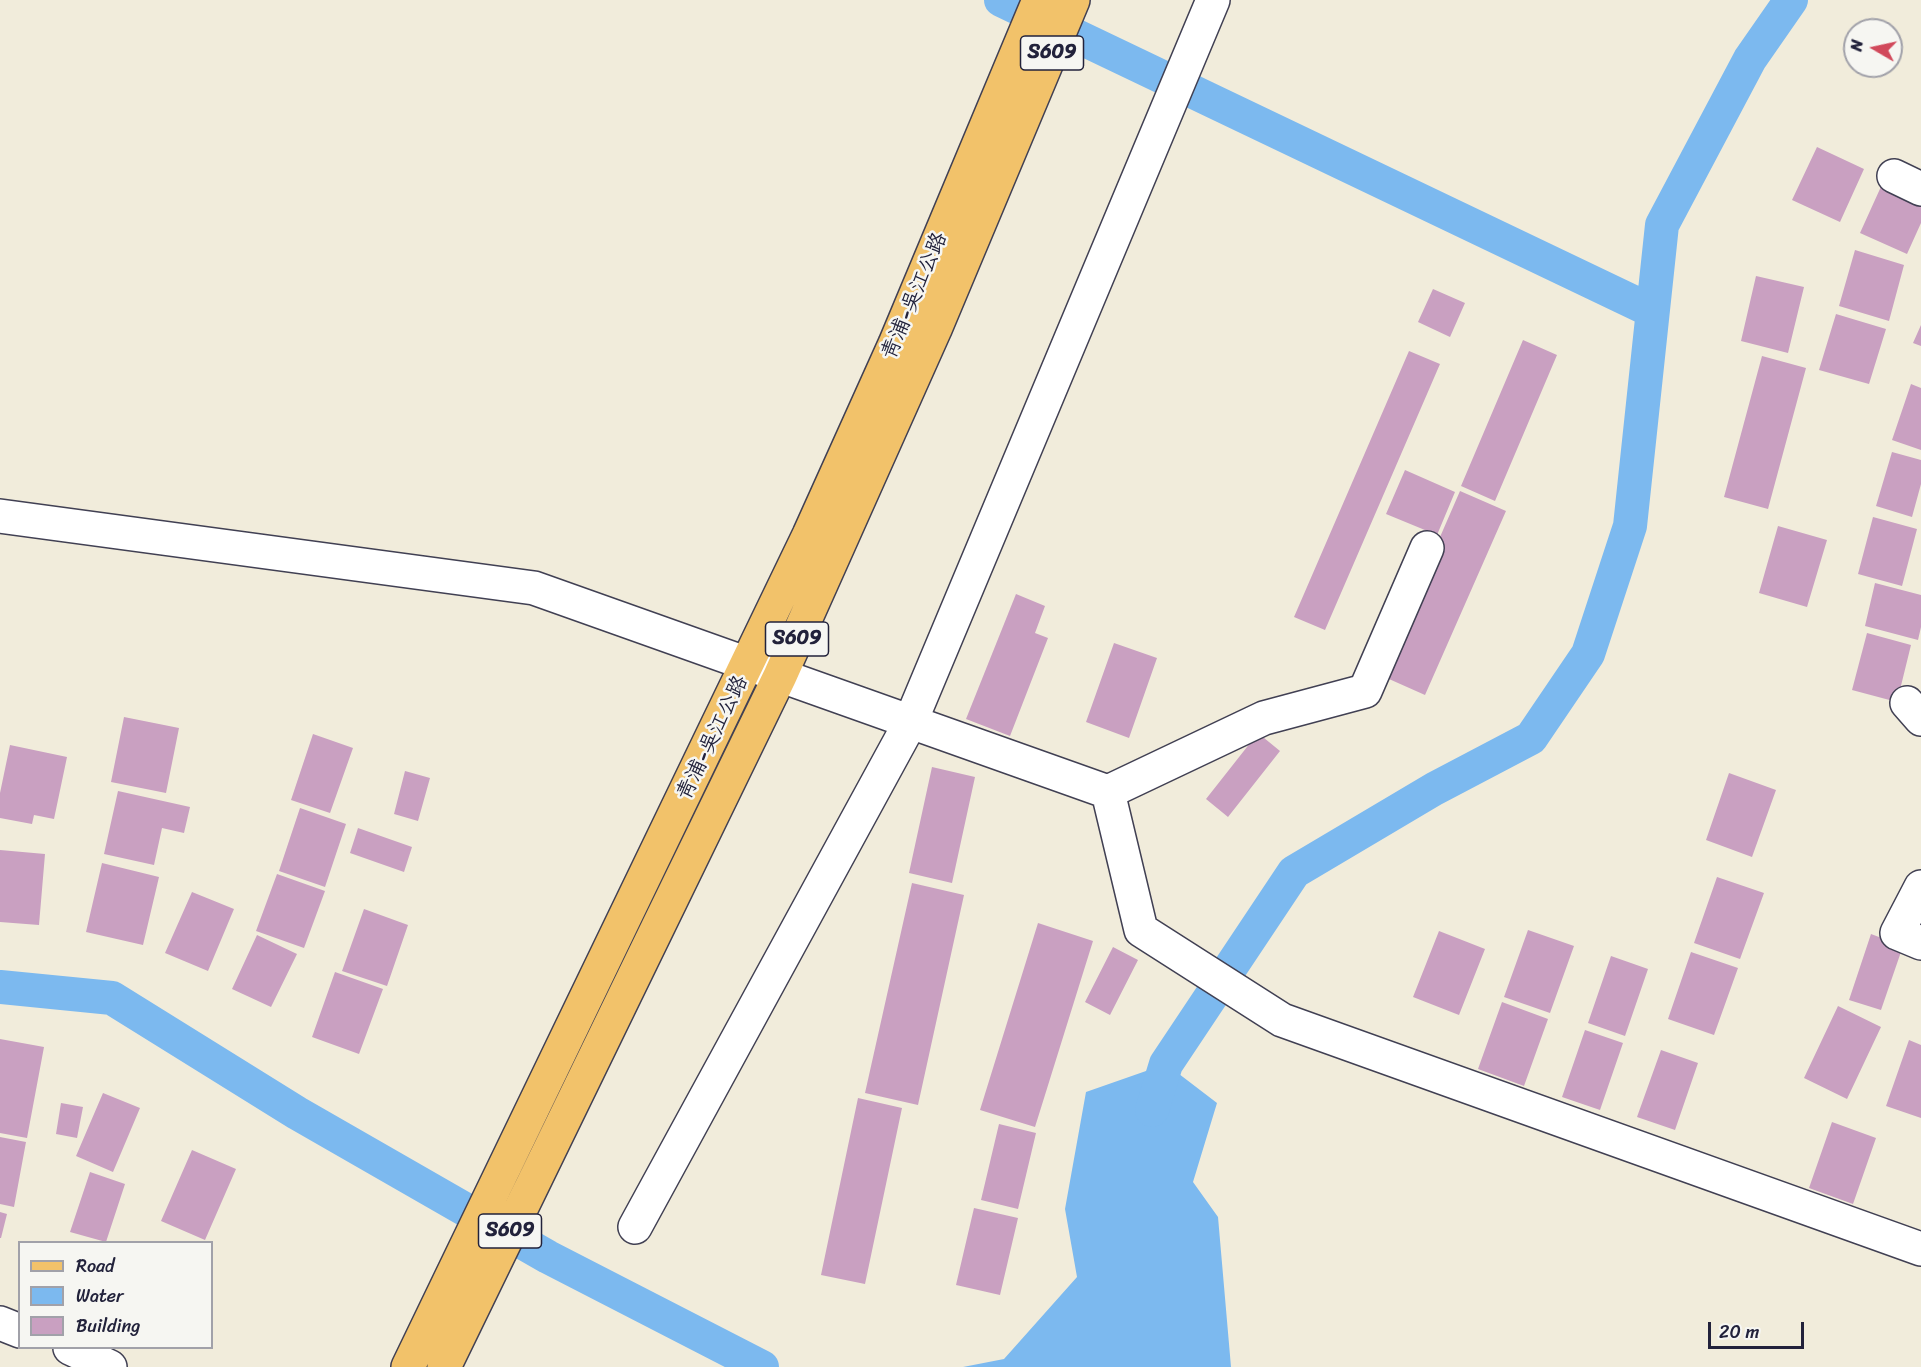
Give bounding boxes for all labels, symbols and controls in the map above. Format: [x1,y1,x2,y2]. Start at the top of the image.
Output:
north arrow [1843,18,1903,78]
road number: S609 [1020,36,1084,70]
text: N [1842,38,1872,53]
street label: 青浦-吴江公路 [877,229,953,363]
road number: S609 [766,622,828,656]
street label: 青浦-吴江公路 [672,671,754,805]
road number: S609 [478,1214,542,1248]
legend [18,1241,213,1349]
text: Road [76,1250,115,1282]
text: Water [76,1280,123,1312]
text: Building [76,1310,140,1342]
scale bar [1711,1310,1807,1348]
text: 20 m [1719,1316,1759,1348]

